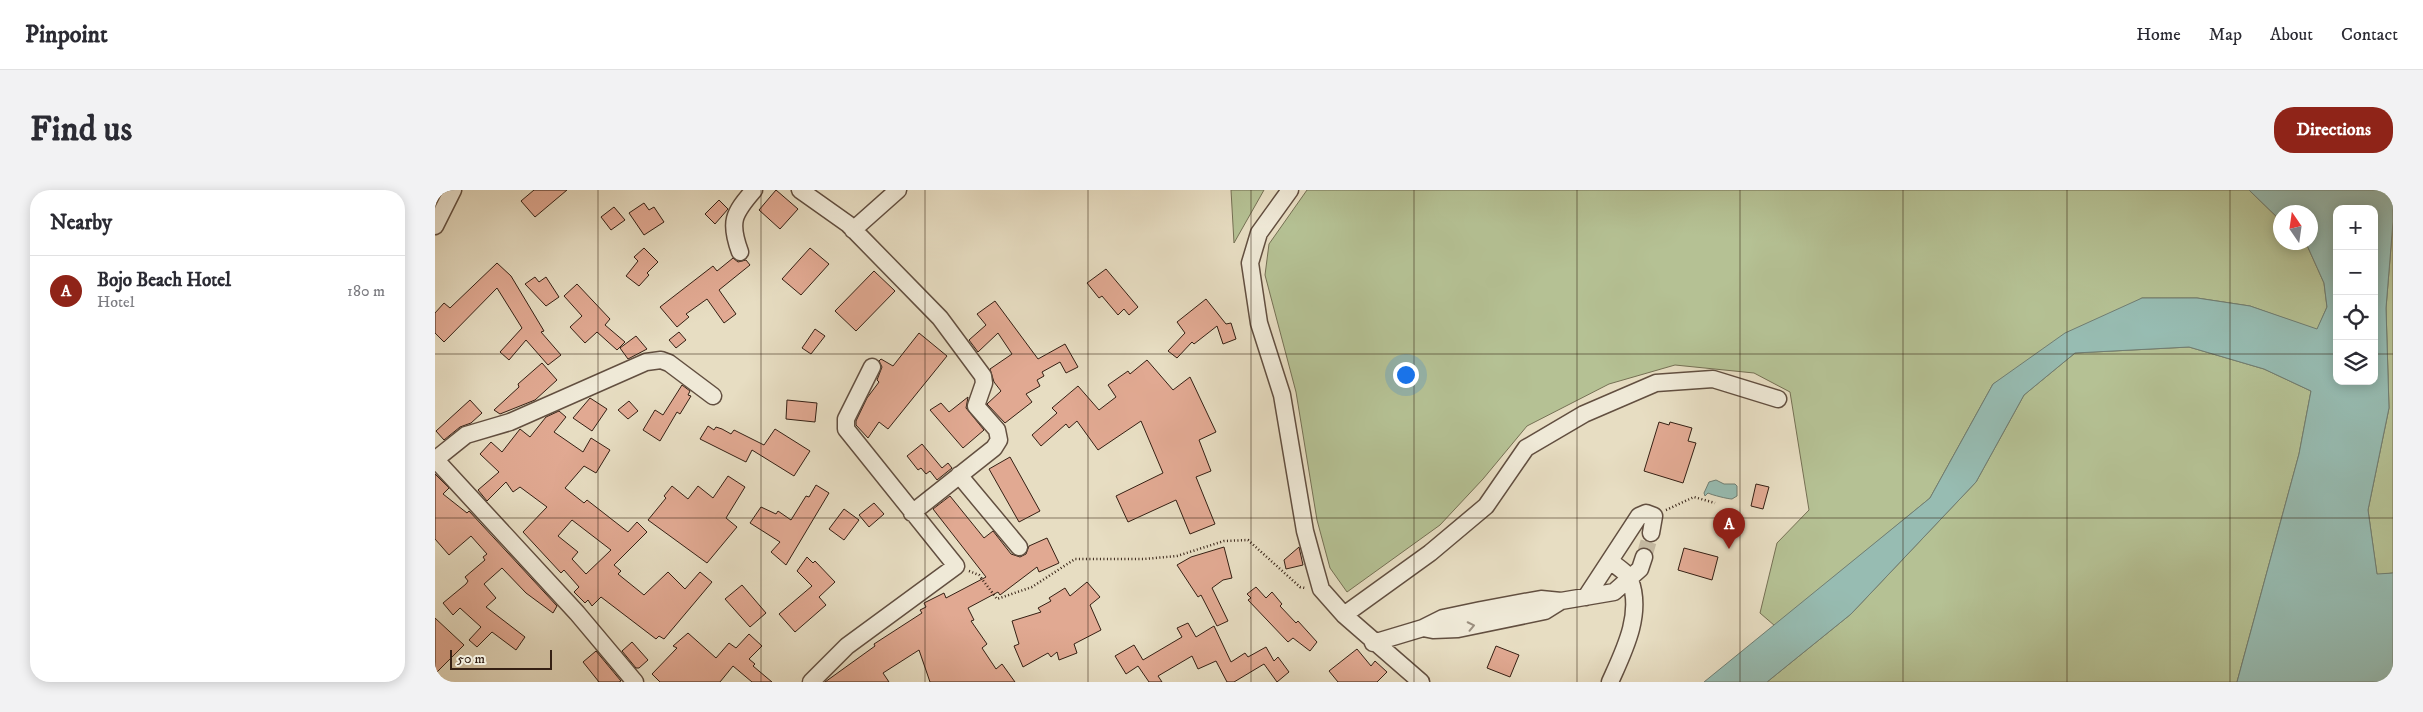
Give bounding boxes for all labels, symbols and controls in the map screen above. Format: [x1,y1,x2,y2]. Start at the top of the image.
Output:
text: Pinpoint [25,20,108,50]
text: Home [2136,24,2181,46]
text: Map [2209,24,2242,46]
text: About [2270,24,2313,46]
text: Contact [2341,24,2398,46]
button: Directions [2274,107,2393,153]
text: Find us [30,108,132,152]
north arrow [2273,205,2318,250]
map controls [2333,205,2378,385]
button: + [2333,205,2378,250]
text: Nearby [50,210,112,236]
button: − [2333,250,2378,295]
text: Bojo Beach Hotel [97,269,231,292]
text: A [61,281,71,301]
text: 180 m [347,281,385,301]
text: Hotel [97,292,135,312]
button: locate [2333,295,2378,340]
button: layers [2333,340,2378,385]
your location [1393,362,1419,388]
pin: A [1713,508,1745,549]
one-way arrow [1467,621,1475,632]
scale bar [450,647,553,670]
text: 50 m [457,650,485,668]

